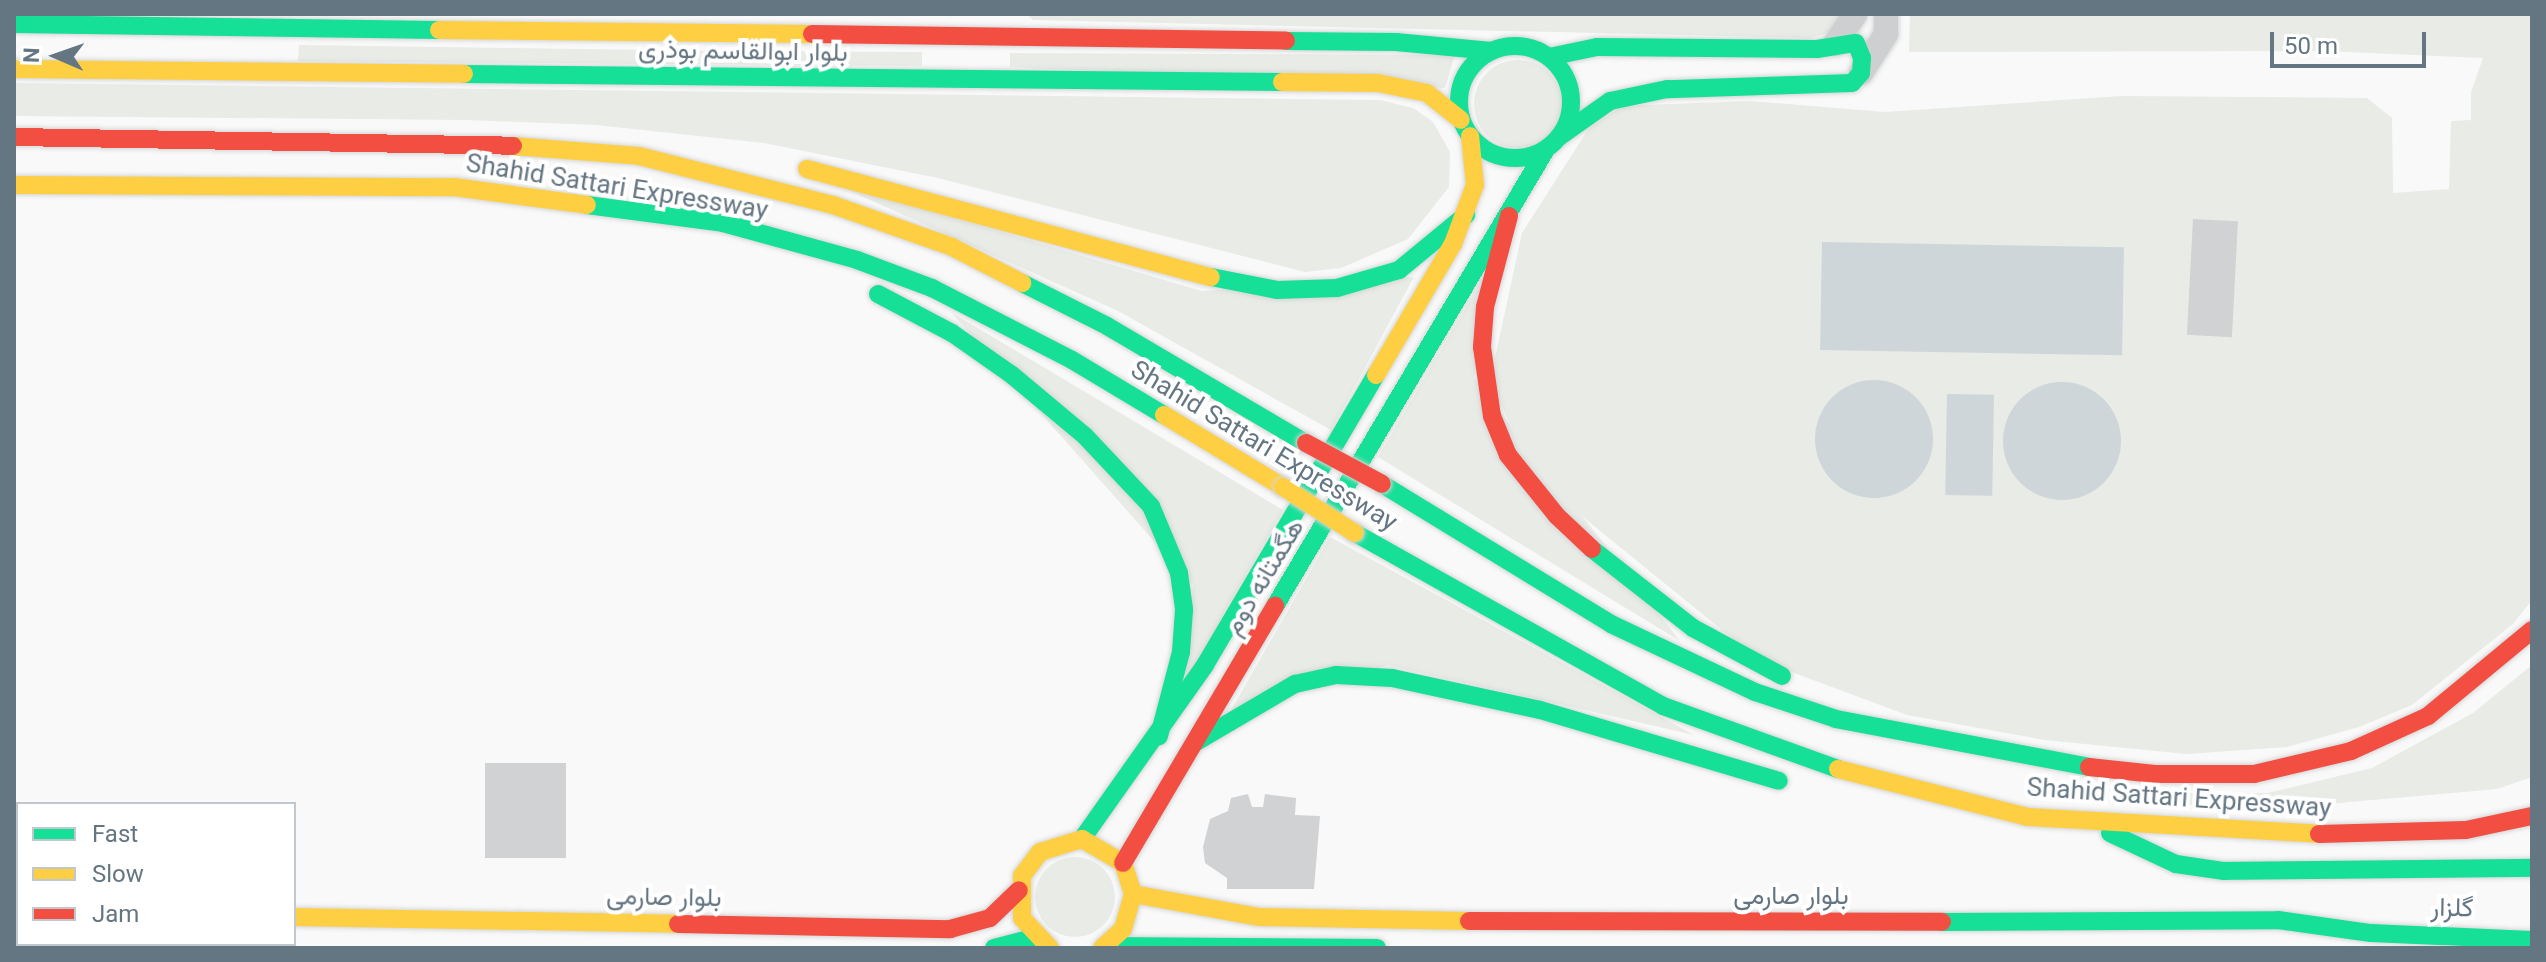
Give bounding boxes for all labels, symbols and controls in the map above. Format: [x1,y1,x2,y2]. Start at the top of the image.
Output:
north arrow [16,16,96,96]
scale bar [2274,16,2430,66]
text: 50 m [2284,32,2338,60]
street label: بلوار ابوالقاسم بوذری [638,34,848,68]
text: N [19,47,44,63]
street label: Shahid Sattari Expressway [464,148,770,226]
street label: Shahid Sattari Expressway [1125,354,1403,538]
street label: هگمتانه دوم [1217,513,1311,641]
street label: Shahid Sattari Expressway [2026,772,2332,824]
legend [16,802,296,946]
text: Fast [92,820,138,848]
text: Slow [92,860,144,888]
street label: بلوار صارمی [606,880,722,914]
street label: بلوار صارمی [1733,880,1849,912]
street label: گلزار [2430,892,2474,924]
text: Jam [92,900,139,928]

